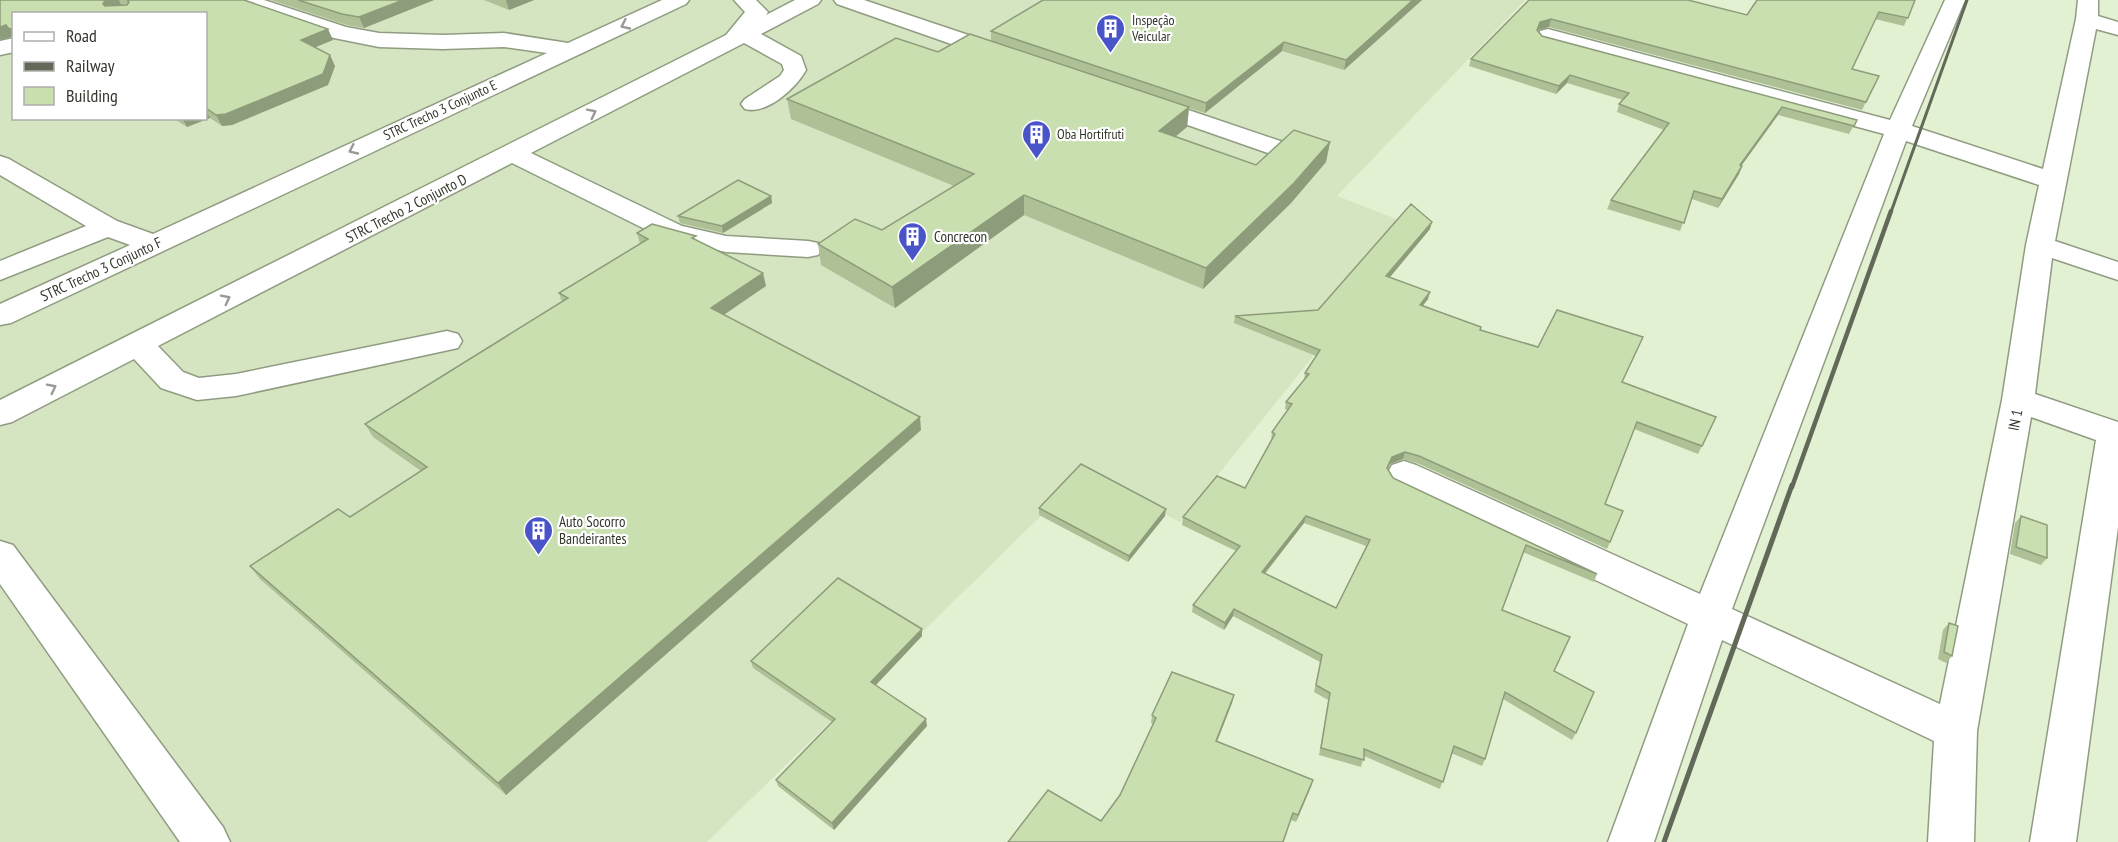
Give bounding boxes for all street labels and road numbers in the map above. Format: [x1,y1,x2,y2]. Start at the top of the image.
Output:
street label: STRC Trecho 3 Conjunto E [380,76,500,144]
street label: STRC Trecho 2 Conjunto D [342,169,470,247]
street label: STRC Trecho 3 Conjunto F [37,233,165,305]
street label: IN 1 [2004,408,2026,432]

